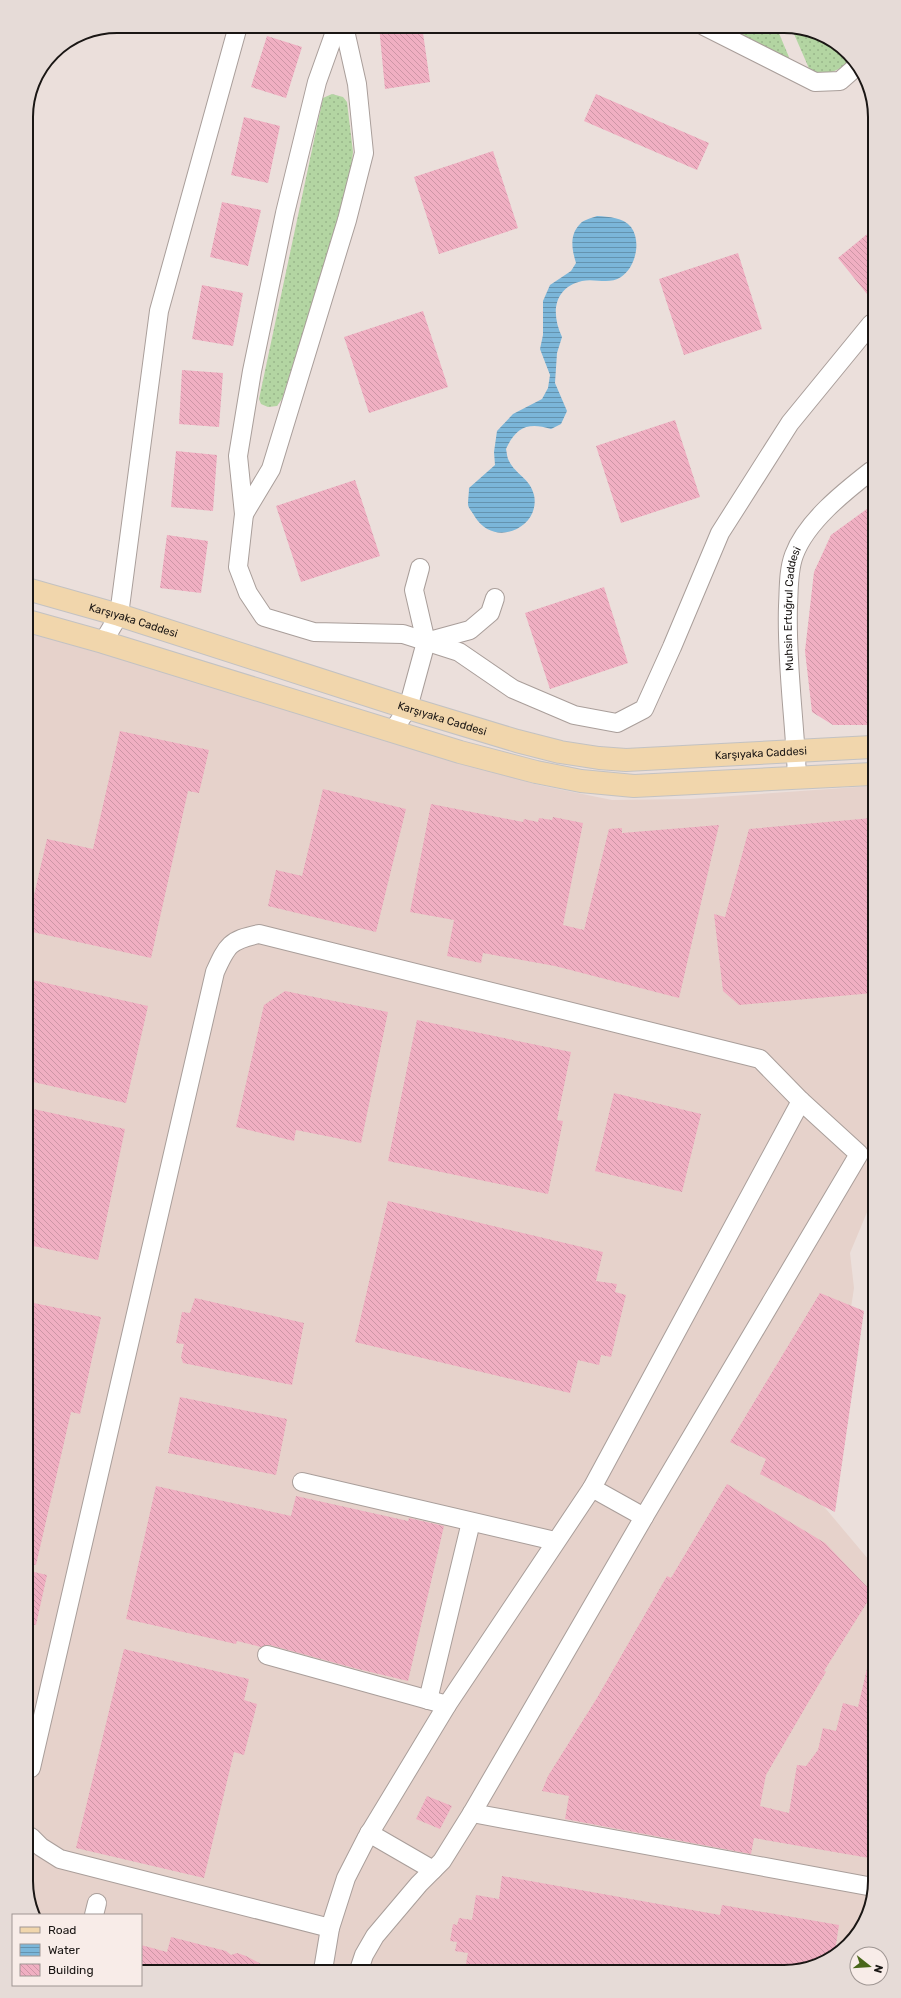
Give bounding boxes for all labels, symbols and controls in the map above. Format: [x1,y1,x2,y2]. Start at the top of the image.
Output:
street label: Muhsin Ertuğrul Caddesi [782,544,804,671]
street label: Karşıyaka Caddesi [87,601,179,641]
street label: Karşıyaka Caddesi [396,699,488,738]
street label: Karşıyaka Caddesi [714,744,807,762]
legend [12,1914,142,1986]
text: Road [48,1923,76,1937]
text: Water [48,1943,80,1957]
north arrow [849,1946,889,1986]
text: Building [48,1963,94,1977]
text: N [871,1963,885,1975]

